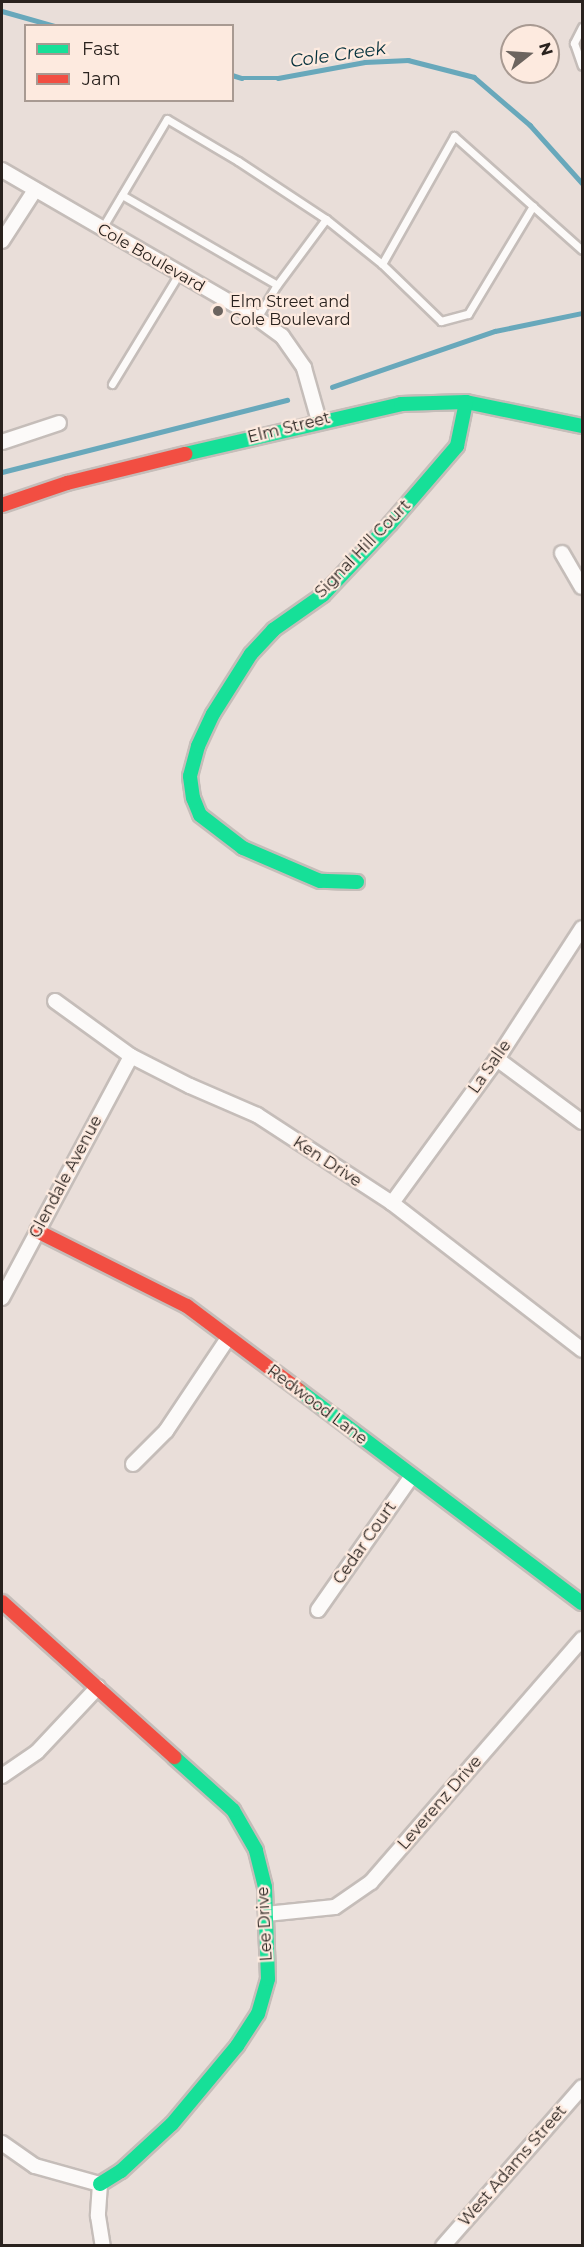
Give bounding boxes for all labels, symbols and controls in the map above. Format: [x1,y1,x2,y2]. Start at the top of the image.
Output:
legend [24,24,234,102]
north arrow [500,24,560,84]
text: Fast [82,38,120,60]
water label: Cole Creek [289,38,387,72]
text: N [535,40,557,58]
text: Jam [82,68,121,90]
street label: Cole Boulevard [94,220,208,296]
place label: Elm Street and Cole Boulevard [230,292,351,330]
marker: Elm Street and Cole Boulevard [211,304,225,318]
street label: Elm Street [246,408,332,448]
street label: Signal Hill Court [311,496,415,602]
street label: La Salle [465,1037,515,1097]
street label: Glendale Avenue [26,1112,106,1242]
street label: Ken Drive [289,1133,365,1191]
street label: Redwood Lane [263,1361,371,1449]
street label: Cedar Court [329,1498,401,1588]
street label: Leverenz Drive [394,1752,486,1854]
street label: Lee Drive [253,1886,277,1962]
street label: West Adams Street [455,2102,571,2230]

